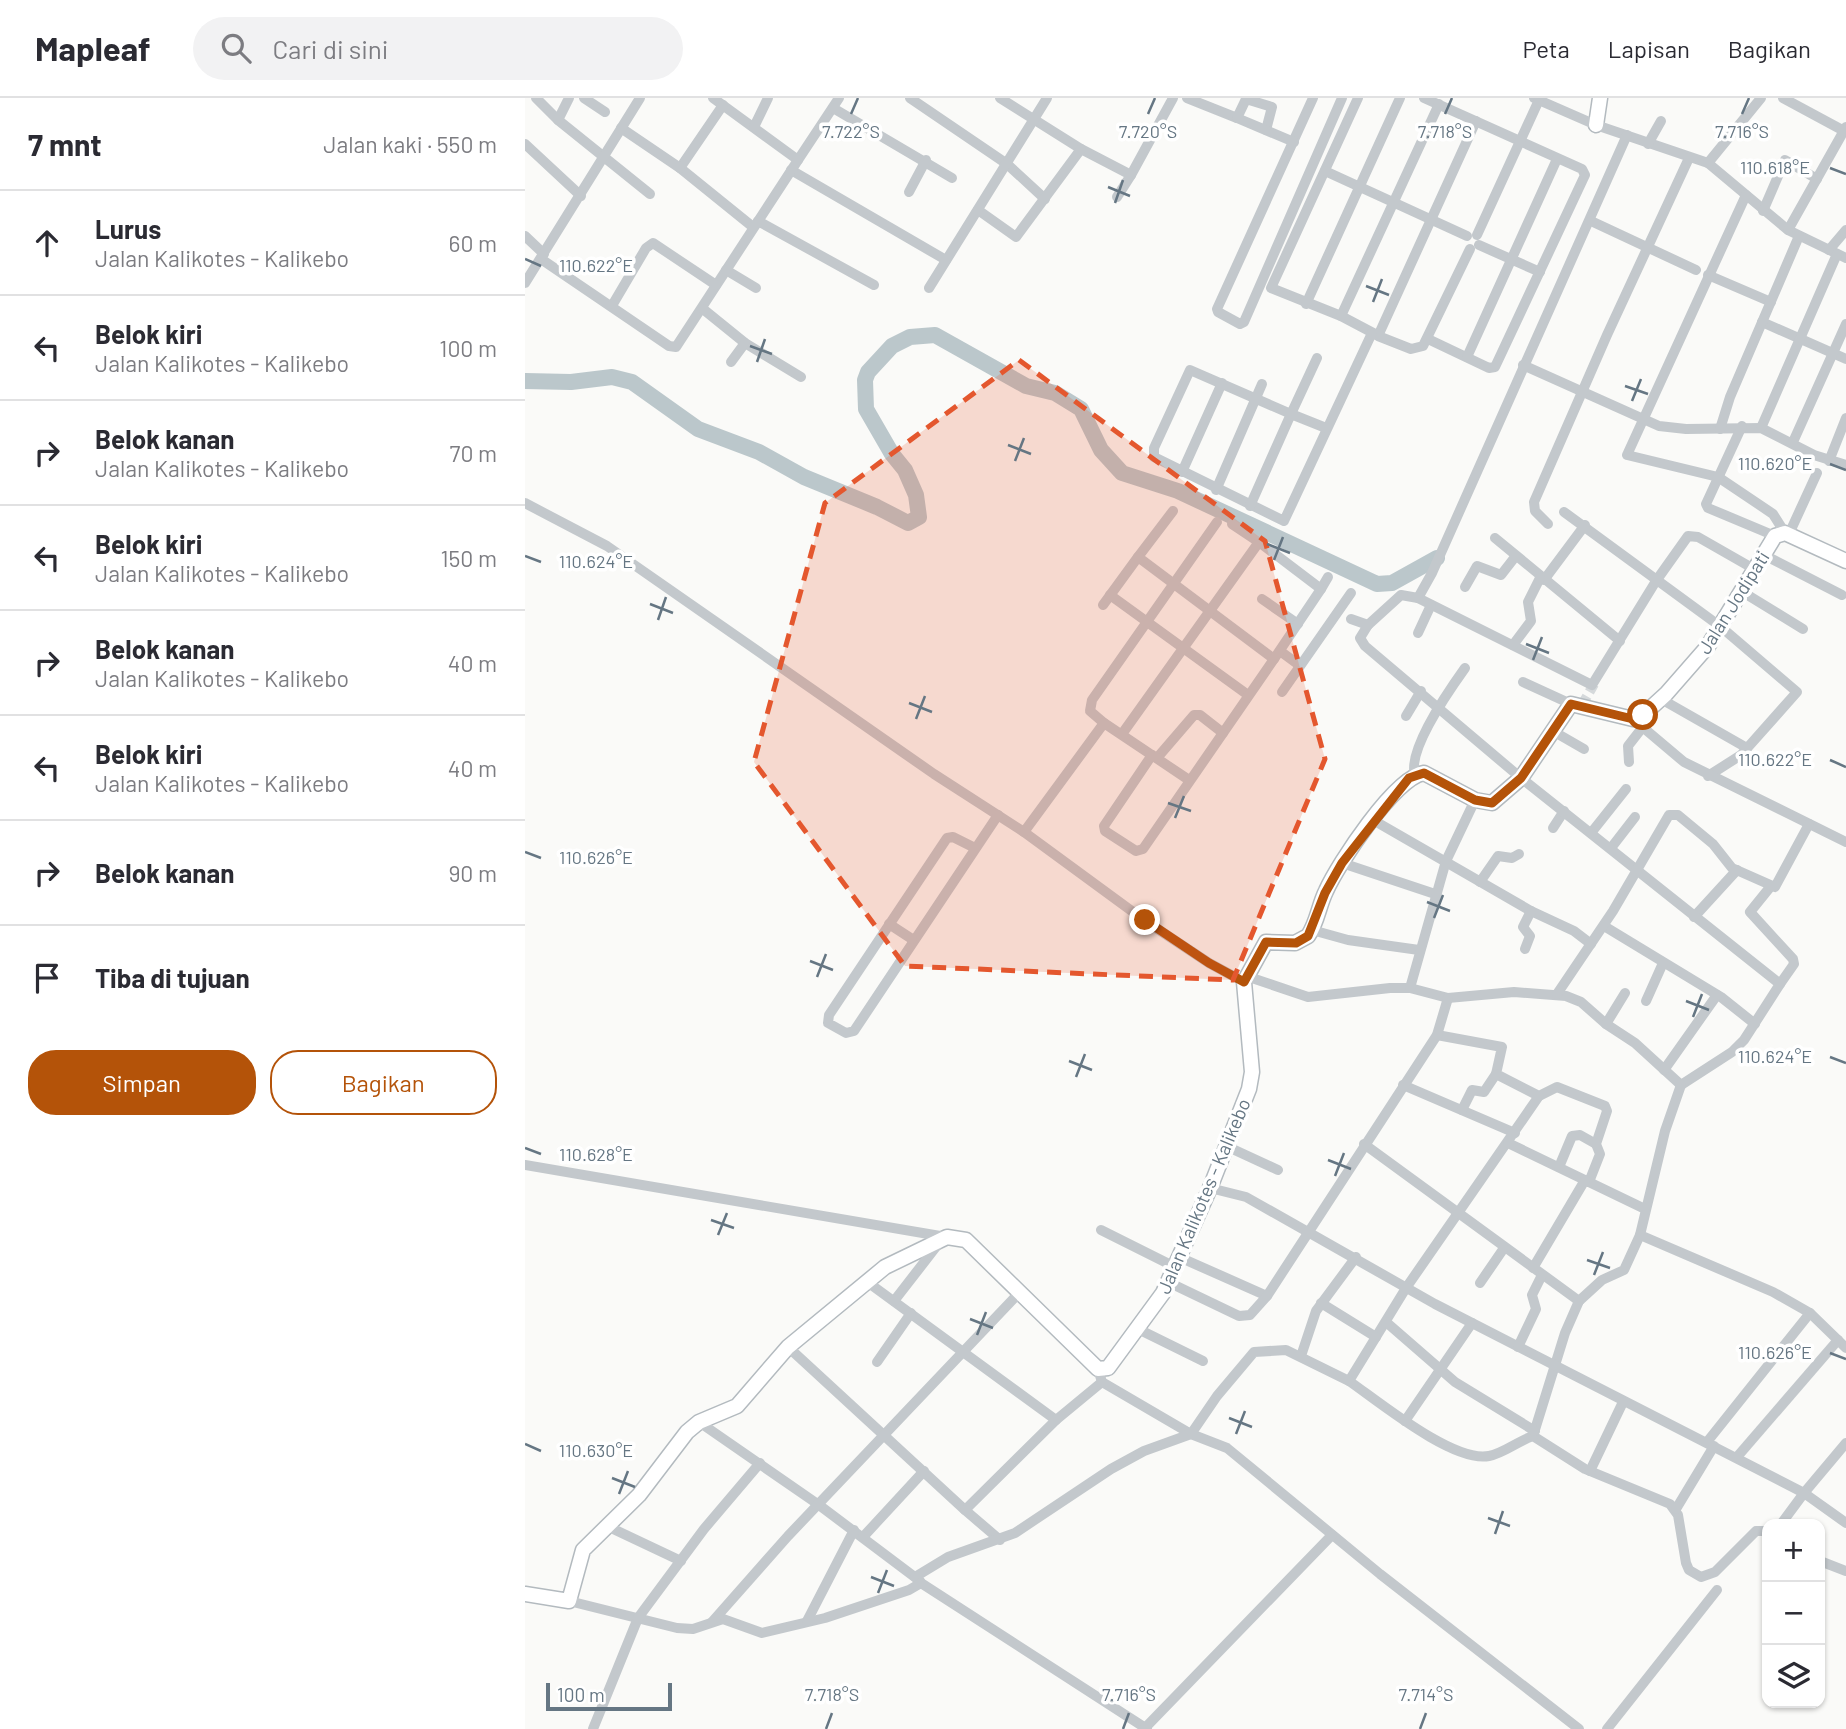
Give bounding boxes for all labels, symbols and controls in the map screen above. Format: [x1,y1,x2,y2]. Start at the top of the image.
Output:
search box [193,17,683,80]
text: Mapleaf [35,28,151,68]
icon: search [217,29,255,67]
text: Cari di sini [273,33,389,64]
text: Peta [1522,34,1570,63]
text: Lapisan [1608,34,1690,63]
text: Bagikan [1728,34,1811,63]
text: 7.722°S [822,120,880,142]
text: 7.720°S [1119,120,1177,142]
text: 7.718°S [1418,120,1472,142]
text: 7.716°S [1715,120,1769,142]
text: 7 mnt [28,126,102,162]
text: Jalan kaki · 550 m [323,130,497,158]
text: 110.618°E [1740,156,1810,178]
text: Lurus [95,213,161,244]
icon: ahead [28,224,66,262]
text: 60 m [449,229,497,257]
text: Jalan Kalikotes - Kalikebo [95,244,349,272]
text: 110.622°E [559,254,633,276]
text: Belok kiri [95,318,202,349]
icon: left [28,329,66,367]
text: 100 m [439,334,497,362]
text: Jalan Kalikotes - Kalikebo [95,349,349,377]
text: Belok kanan [95,423,234,454]
icon: right [28,434,66,472]
text: 70 m [450,439,497,467]
text: 110.620°E [1738,452,1812,474]
text: Jalan Kalikotes - Kalikebo [95,454,349,482]
text: Belok kiri [95,528,202,559]
icon: left [28,539,66,577]
text: 150 m [441,544,497,572]
street label: Jalan Jodipati [1692,546,1774,658]
text: 110.624°E [559,550,633,572]
text: Jalan Kalikotes - Kalikebo [95,559,349,587]
text: Belok kanan [95,633,234,664]
icon: right [28,644,66,682]
text: 40 m [448,649,497,677]
text: Jalan Kalikotes - Kalikebo [95,664,349,692]
route start [1627,699,1658,730]
text: Belok kiri [95,738,202,769]
text: 110.622°E [1738,748,1812,770]
icon: left [28,749,66,787]
text: 40 m [448,754,497,782]
text: Jalan Kalikotes - Kalikebo [95,769,349,797]
text: 110.626°E [559,846,633,868]
icon: right [28,854,66,892]
text: Belok kanan [95,857,234,888]
text: 90 m [448,859,497,887]
route end [1129,904,1160,935]
icon: arrive [28,959,66,997]
text: Tiba di tujuan [95,962,250,993]
text: 110.624°E [1738,1045,1812,1067]
button: Simpan [28,1050,256,1115]
button: Bagikan [270,1050,497,1115]
street label: Jalan Kalikotes - Kalikebo [1151,1095,1255,1297]
text: 110.628°E [559,1143,633,1165]
text: 110.626°E [1738,1341,1812,1363]
text: 110.630°E [559,1439,633,1461]
map controls [1762,1519,1825,1708]
button: + [1762,1519,1825,1582]
button: − [1762,1582,1825,1645]
button: layers [1762,1645,1825,1708]
scale bar [546,1680,672,1712]
text: 100 m [557,1683,605,1706]
text: 7.718°S [805,1683,859,1705]
text: 7.716°S [1102,1683,1156,1705]
text: 7.714°S [1399,1683,1453,1705]

